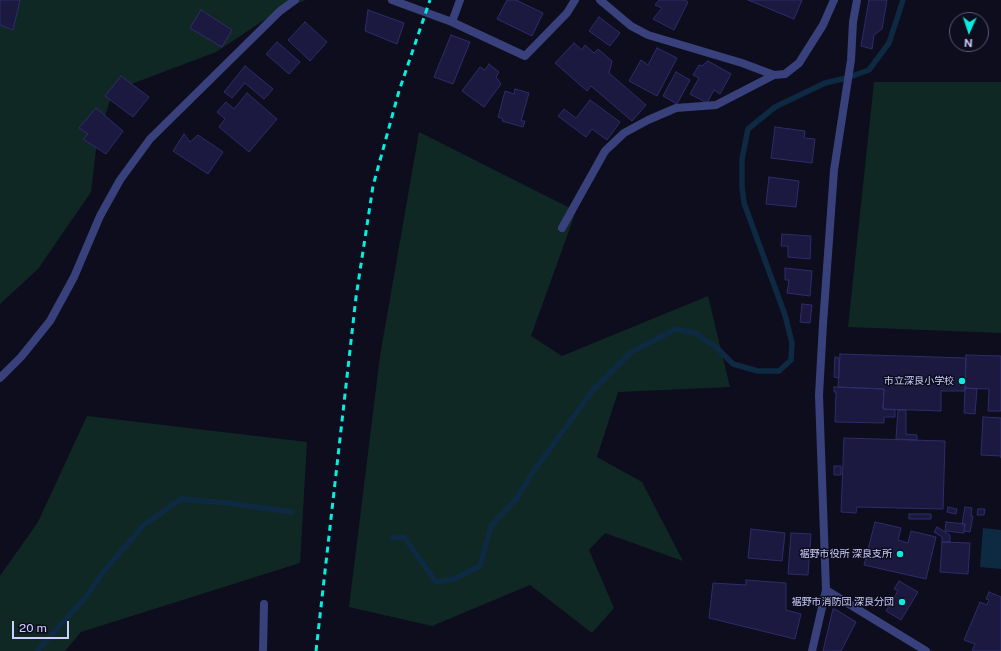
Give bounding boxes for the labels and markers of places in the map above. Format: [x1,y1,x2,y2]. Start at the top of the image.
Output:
place label: 市立深良小学校 [884,375,954,387]
marker: 市立深良小学校 [957,376,967,386]
place label: 裾野市役所 深良支所 [800,548,892,560]
marker: 裾野市役所 深良支所 [895,549,905,559]
place label: 裾野市消防団 深良分団 [792,596,894,608]
marker: 裾野市消防団 深良分団 [897,597,907,607]

